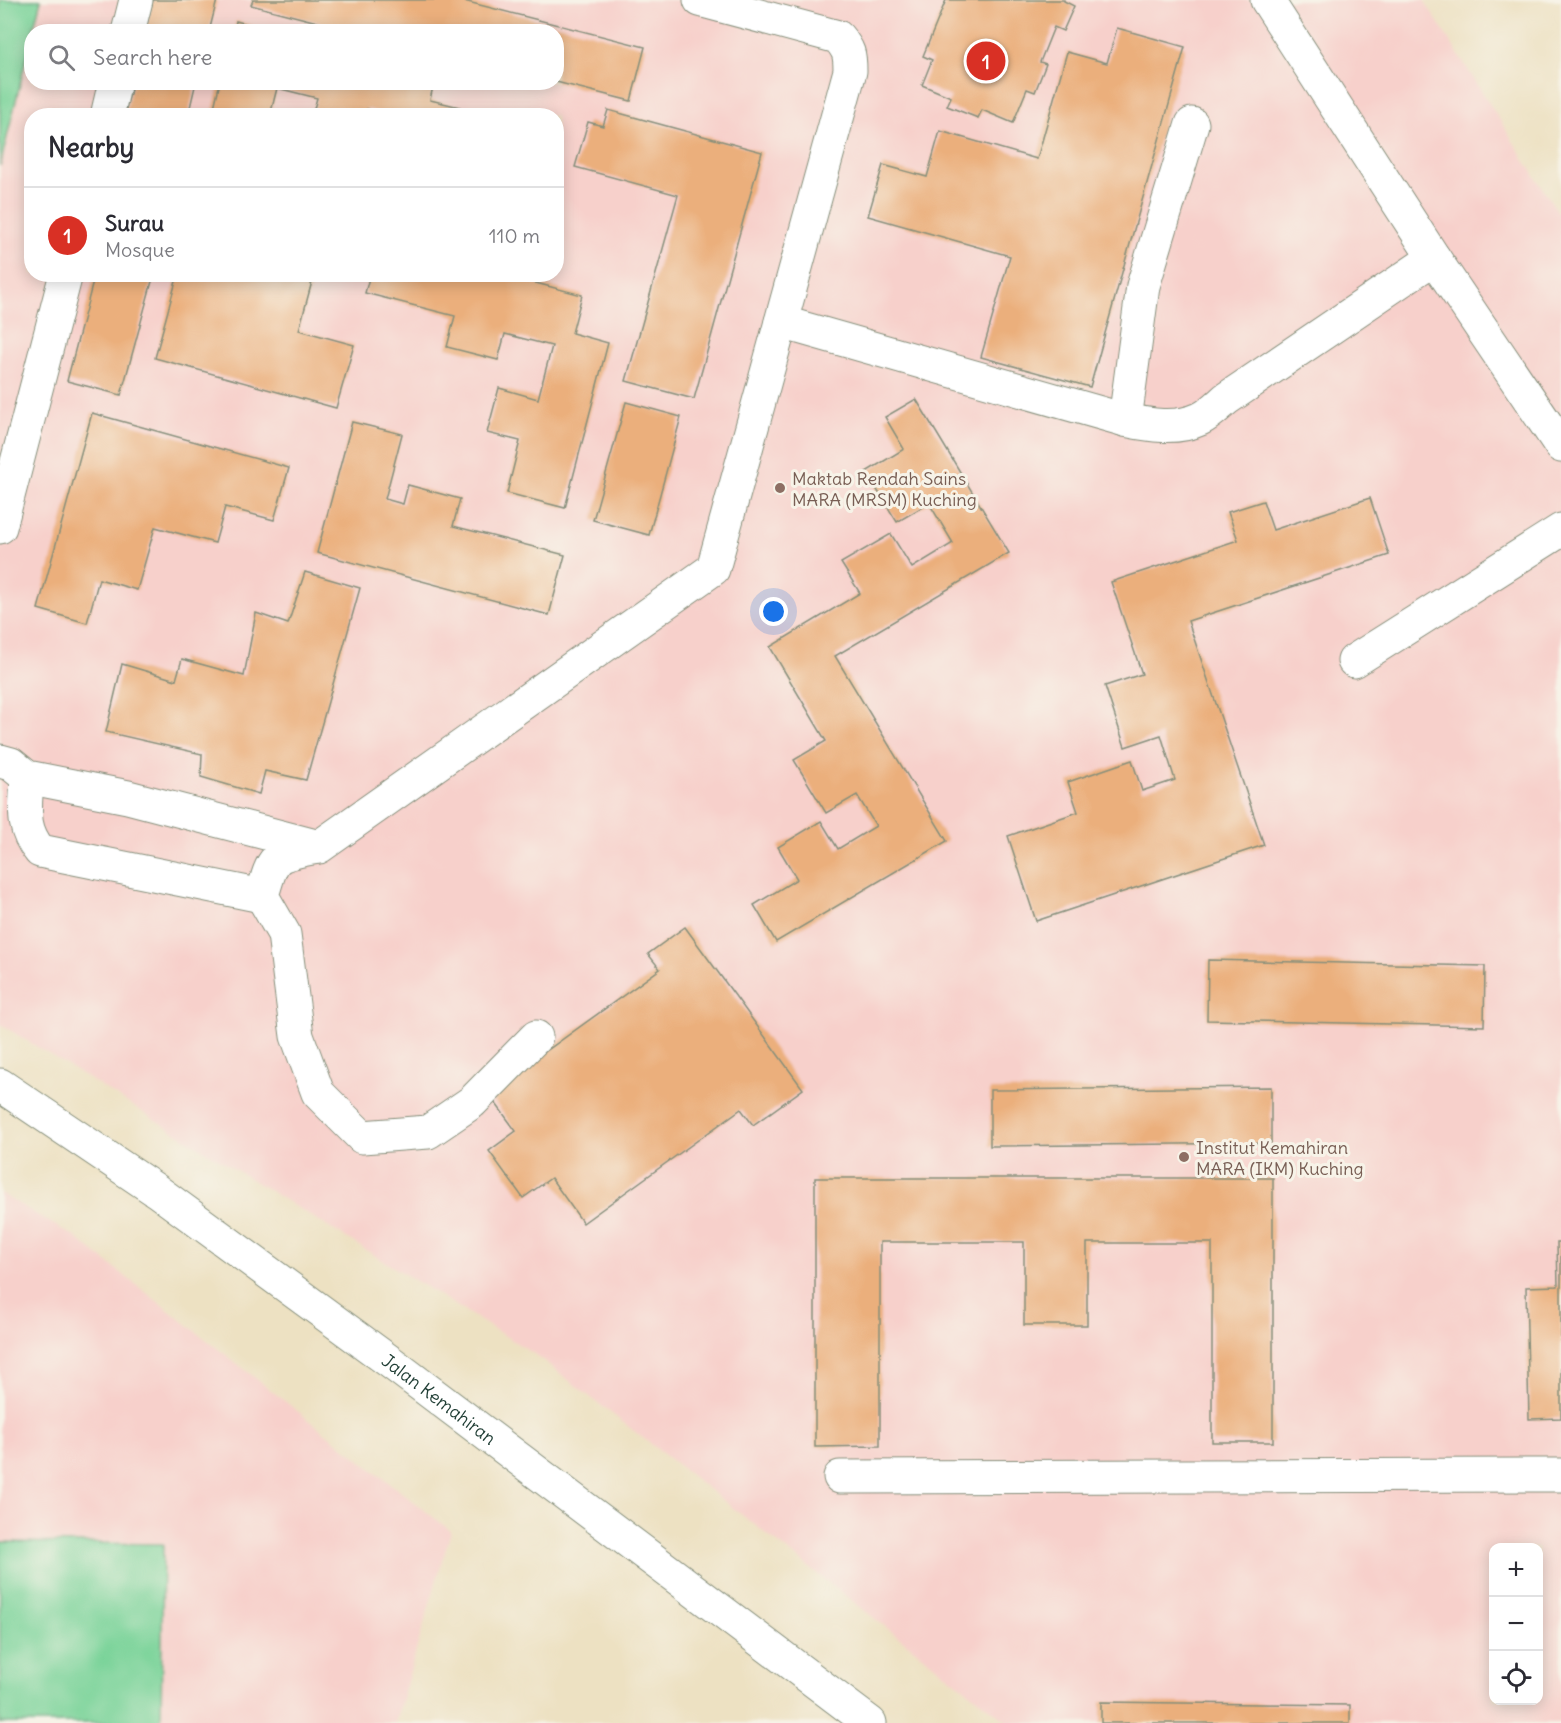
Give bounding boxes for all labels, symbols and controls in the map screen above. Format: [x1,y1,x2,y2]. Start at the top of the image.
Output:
search box [24,24,564,90]
pin: 1 [966,38,1006,84]
icon: search [45,41,78,74]
text: Search here [93,43,212,71]
text: Nearby [48,131,134,164]
text: Surau [105,209,164,237]
text: 1 [64,223,71,248]
text: 110 m [489,223,540,248]
text: Mosque [105,237,175,262]
place label: Maktab Rendah Sains MARA (MRSM) Kuching [792,467,977,511]
marker: Maktab Rendah Sains MARA (MRSM) Kuching [773,481,787,495]
your location [759,597,788,626]
place label: Institut Kemahiran MARA (IKM) Kuching [1196,1136,1364,1180]
marker: Institut Kemahiran MARA (IKM) Kuching [1177,1150,1191,1164]
street label: Jalan Kemahiran [378,1348,501,1449]
map controls [1489,1543,1543,1705]
button: + [1489,1543,1543,1597]
button: − [1489,1597,1543,1651]
button: locate [1489,1651,1543,1705]

